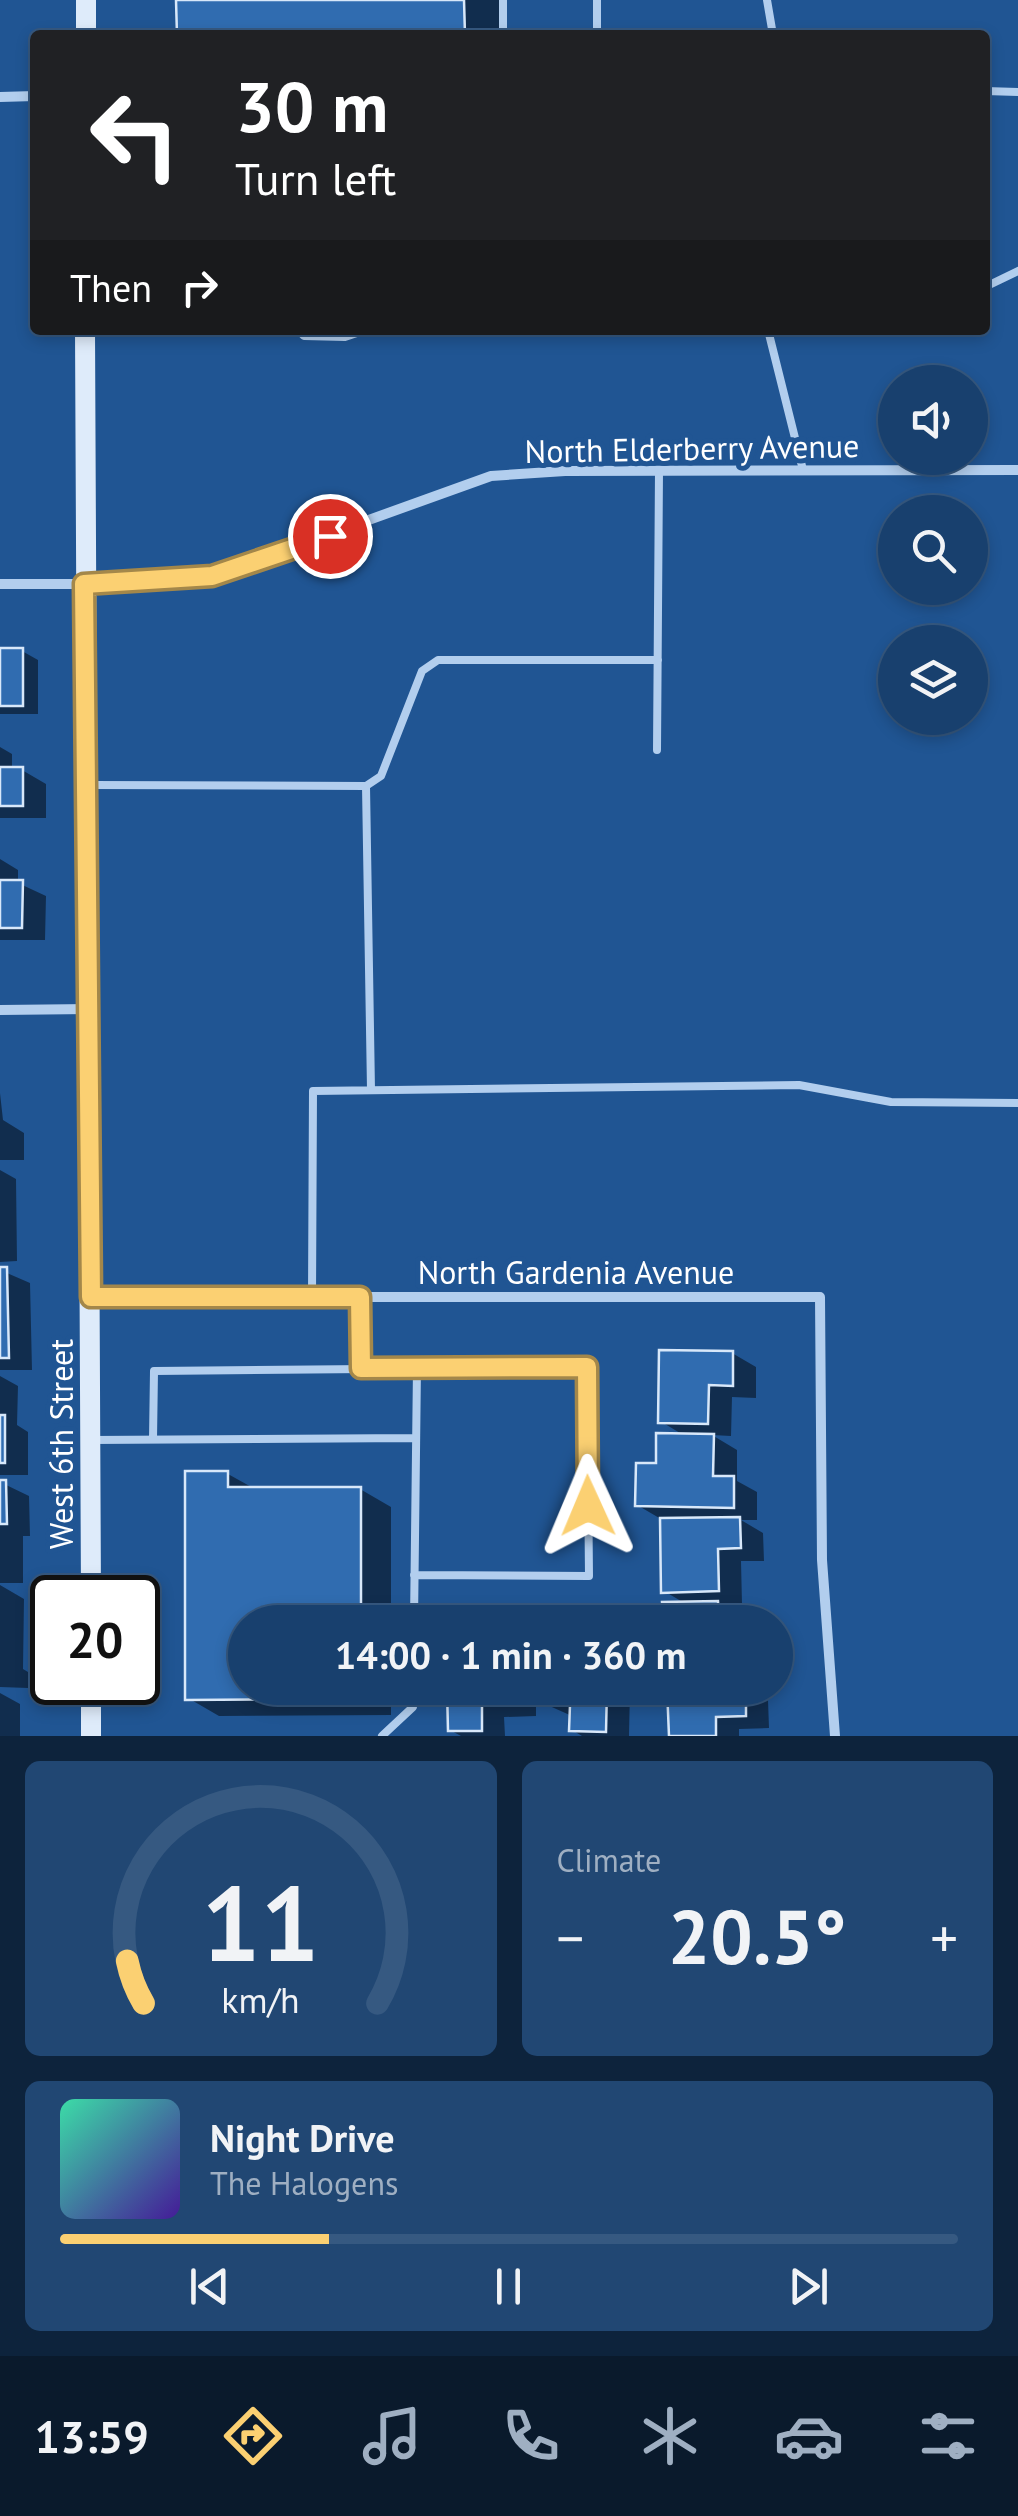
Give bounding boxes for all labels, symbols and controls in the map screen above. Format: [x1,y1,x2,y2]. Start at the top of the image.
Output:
text: 30 m [235,61,388,151]
icon: left [70,70,200,200]
text: Turn left [235,149,396,207]
icon: right [172,260,227,315]
text: Then [70,263,152,312]
map controls [878,365,988,735]
button: sound [878,365,988,475]
street label: North Elderberry Avenue [524,424,860,472]
pin [288,494,373,579]
button: search [878,495,988,605]
icon: arrive [303,509,358,564]
button: layers [878,625,988,735]
street label: North Gardenia Avenue [418,1251,734,1293]
street label: West 6th Street [40,1339,82,1549]
position arrow [536,1454,640,1558]
speed limit sign: 20 [30,1575,160,1705]
text: 14:00 · 1 min · 360 m [335,1630,686,1679]
text: Climate [557,1839,661,1881]
text: 11 [202,1855,320,1990]
text: 20.5° [668,1888,847,1985]
text: − [557,1902,584,1973]
text: + [930,1902,958,1973]
text: km/h [222,1977,300,2023]
text: Night Drive [210,2113,394,2162]
text: The Halogens [210,2162,398,2204]
icon: previous [182,2259,237,2314]
icon: pause [481,2259,536,2314]
icon: next [781,2259,836,2314]
icon: directions [218,2401,288,2471]
icon: music [357,2401,427,2471]
icon: phone [496,2401,566,2471]
icon: climate [635,2401,705,2471]
icon: car [774,2401,844,2471]
icon: filters [913,2401,983,2471]
text: 13:59 [35,2407,149,2465]

